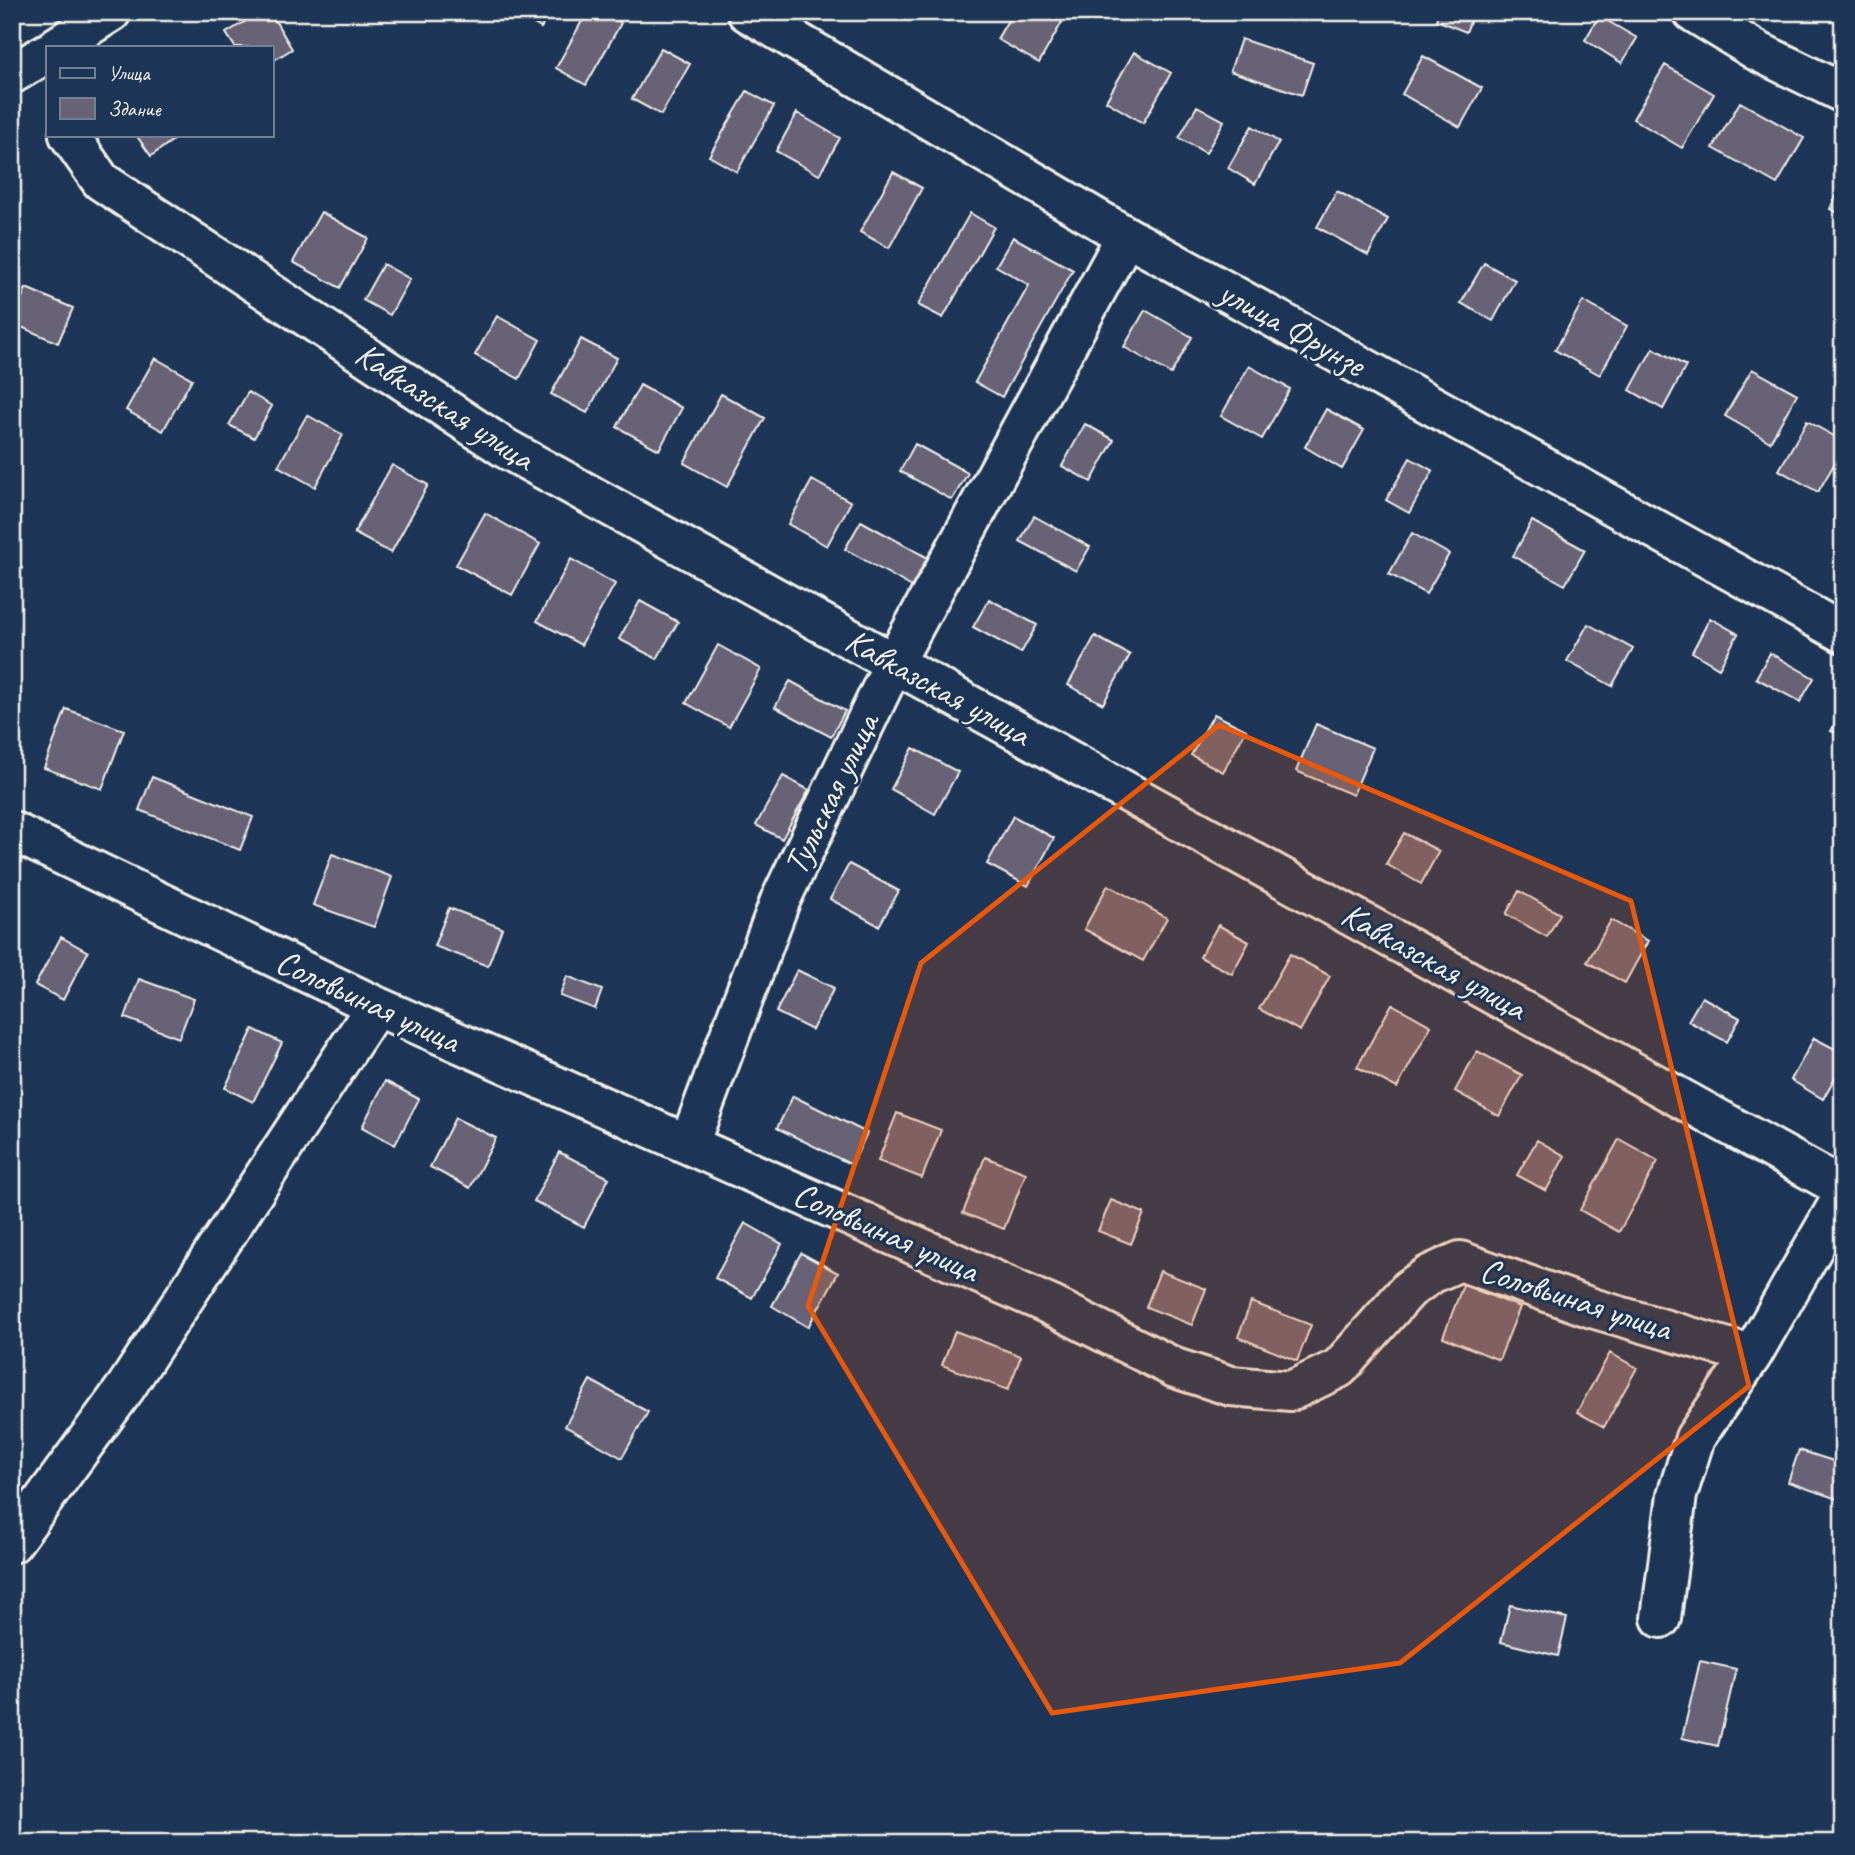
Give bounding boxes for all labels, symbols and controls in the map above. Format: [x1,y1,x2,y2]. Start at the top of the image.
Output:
legend [46,46,273,136]
text: Улица [108,60,151,86]
text: Здание [108,96,162,122]
street label: улица Фрунзе [1209,268,1375,388]
street label: Кавказская улица [347,331,545,482]
street label: Кавказская улица [838,618,1041,758]
street label: Тульская улица [773,704,890,882]
street label: Кавказская улица [1334,892,1537,1032]
street label: Соловьиная улица [269,939,469,1064]
street label: Соловьиная улица [786,1171,987,1294]
street label: Соловьиная улица [1475,1247,1679,1352]

